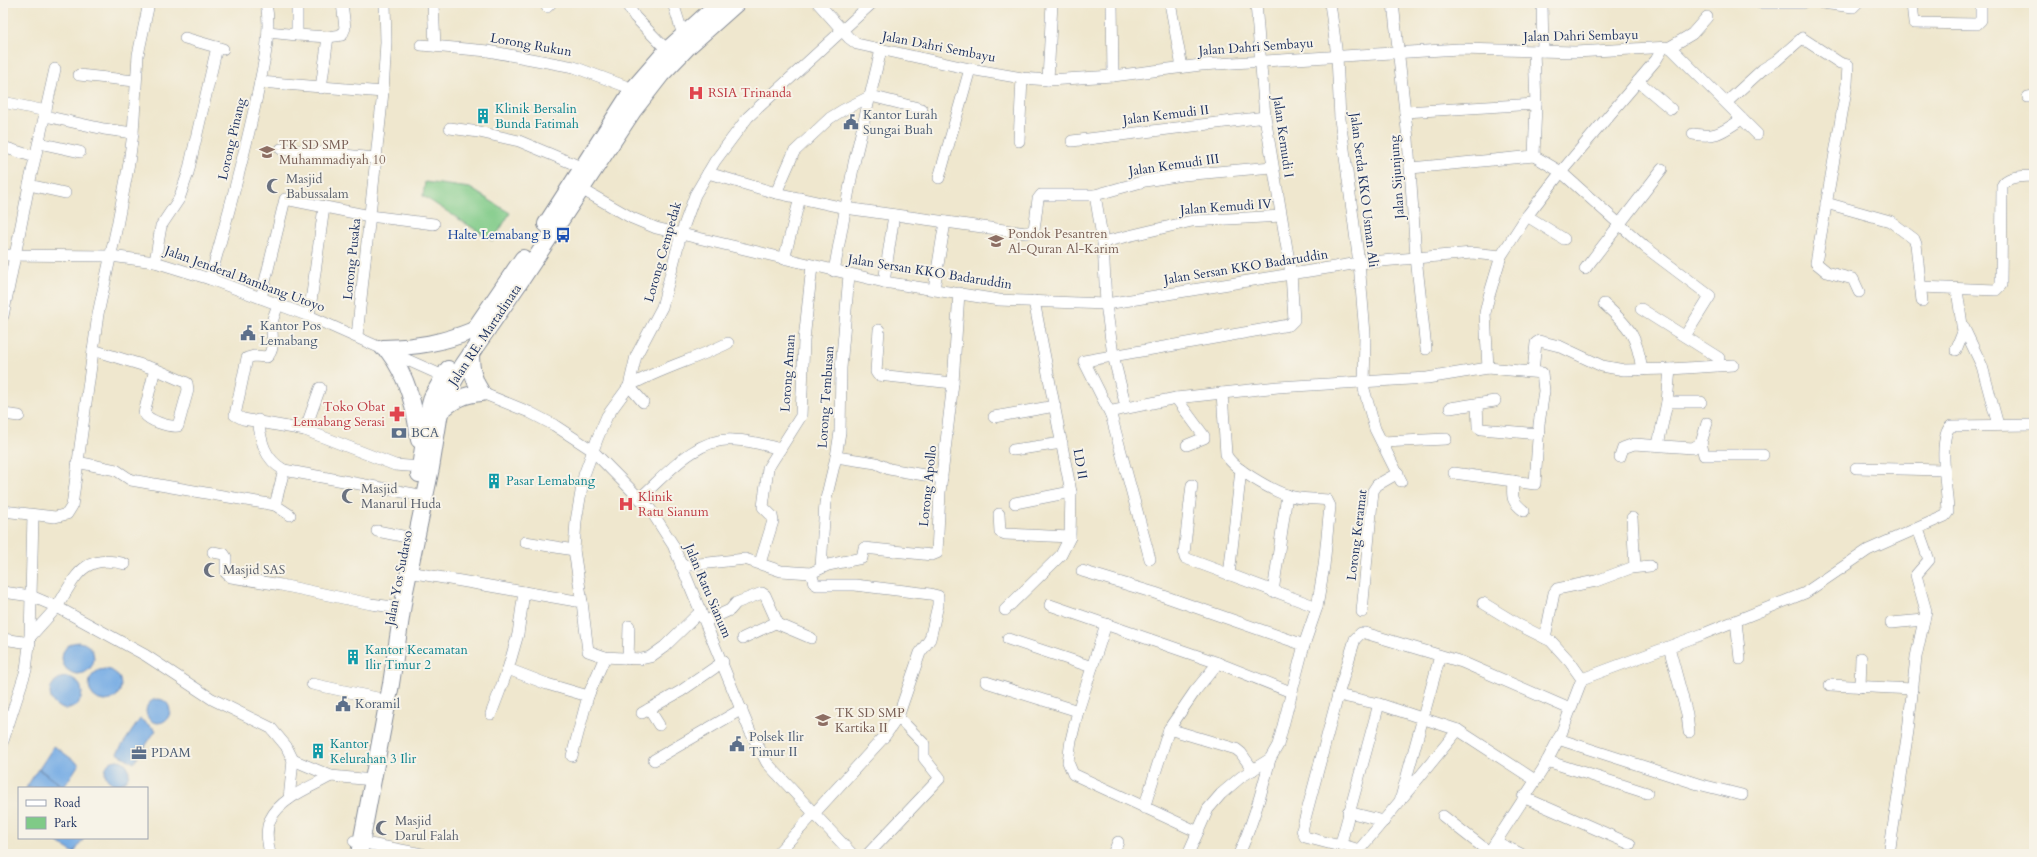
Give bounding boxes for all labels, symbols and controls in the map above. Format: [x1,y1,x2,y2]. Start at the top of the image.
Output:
street label: Jalan Dahri Sembayu [1521,26,1639,46]
street label: Jalan Dahri Sembayu [879,27,997,67]
street label: Lorong Rukun [489,29,574,61]
street label: Jalan Dahri Sembayu [1196,34,1314,60]
hospital icon: RSIA Trinanda [687,84,705,102]
place label: RSIA Trinanda [708,84,792,102]
street label: Jalan Kemudi I [1268,93,1298,179]
street label: Lorong Pinang [214,95,250,182]
place label: Klinik Bersalin Bunda Fatimah [495,100,579,133]
street label: Jalan Kemudi II [1120,101,1210,129]
place label: Kantor Lurah Sungai Buah [863,106,938,139]
building icon: Klinik Bersalin Bunda Fatimah [474,107,492,125]
street label: Jalan Serda KKO Usman Ali [1345,110,1382,269]
public building icon: Kantor Lurah Sungai Buah [842,113,860,131]
street label: Jalan Sijunjung [1385,134,1409,221]
place label: TK SD SMP Muhammadiyah 10 [279,136,386,169]
school or university icon: TK SD SMP Muhammadiyah 10 [258,143,276,161]
street label: Jalan Kemudi III [1126,150,1220,181]
place label: Masjid Babussalam [286,170,349,203]
mosque icon: Masjid Babussalam [265,177,283,195]
street label: Jalan Kemudi IV [1178,195,1273,219]
street label: Lorong Cempedak [640,200,686,304]
street label: Lorong Pusaka [339,217,365,301]
place label: Pondok Pesantren Al-Quran Al-Karim [1008,225,1119,258]
place label: Halte Lemabang B [448,226,551,244]
bus stop icon: Halte Lemabang B [554,226,572,244]
school or university icon: Pondok Pesantren Al-Quran Al-Karim [987,232,1005,250]
street label: Jalan Jenderal Bambang Utoyo [160,241,328,316]
street label: Jalan Sersan KKO Badaruddin [1161,245,1330,289]
street label: Jalan Sersan KKO Badaruddin [845,250,1014,294]
street label: Jalan RE. Martadinata [443,280,526,391]
place label: Kantor Pos Lemabang [260,317,321,350]
public building icon: Kantor Pos Lemabang [239,324,257,342]
street label: Lorong Aman [776,333,800,413]
street label: Lorong Tembusan [813,345,839,449]
place label: Toko Obat Lemabang Serasi [293,398,385,431]
pharmacy icon: Toko Obat Lemabang Serasi [388,405,406,423]
bank icon: BCA [390,424,408,442]
place label: BCA [411,424,440,442]
street label: Lorong Apollo [915,444,941,528]
street label: LD II [1068,447,1092,481]
building icon: Pasar Lemabang [485,472,503,490]
place label: Pasar Lemabang [506,472,596,490]
place label: Masjid Manarul Huda [361,480,441,513]
mosque icon: Masjid Manarul Huda [340,487,358,505]
place label: Klinik Ratu Sianum [638,488,709,521]
street label: Lorong Keramat [1342,489,1372,581]
hospital icon: Klinik Ratu Sianum [617,495,635,513]
street label: Jalan Yos Sudarso [381,529,417,629]
street label: Jalan Ratu Sianum [679,539,736,641]
mosque icon: Masjid SAS [202,561,220,579]
place label: Masjid SAS [223,561,285,579]
place label: Kantor Kecamatan Ilir Timur 2 [365,641,469,674]
building icon: Kantor Kecamatan Ilir Timur 2 [344,648,362,666]
public building icon: Koramil [334,695,352,713]
place label: Koramil [355,695,401,713]
place label: TK SD SMP Kartika II [835,704,905,737]
school or university icon: TK SD SMP Kartika II [814,711,832,729]
place label: Polsek Ilir Timur II [749,728,804,761]
place label: Kantor Kelurahan 3 Ilir [330,735,417,768]
public building icon: Polsek Ilir Timur II [728,735,746,753]
building icon: Kantor Kelurahan 3 Ilir [309,742,327,760]
office icon: PDAM [130,744,148,762]
place label: PDAM [151,744,191,762]
legend [18,787,148,839]
text: Road [54,795,81,811]
place label: Masjid Darul Falah [395,812,459,845]
text: Park [54,815,78,831]
mosque icon: Masjid Darul Falah [374,819,392,837]

